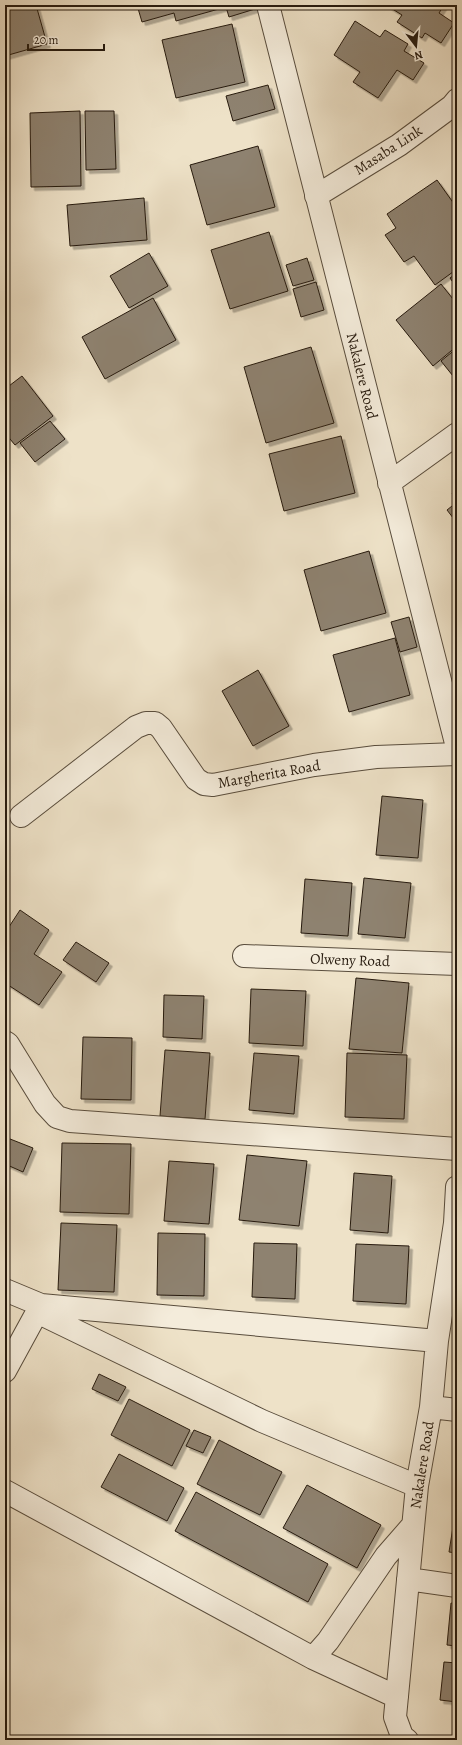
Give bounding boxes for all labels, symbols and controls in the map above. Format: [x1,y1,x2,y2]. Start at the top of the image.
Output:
scale bar [28,26,104,52]
north arrow [396,26,436,66]
text: 20 m [34,32,58,48]
text: N [413,47,425,63]
street label: Masaba Link [350,120,426,180]
street label: Nakalere Road [342,331,383,422]
street label: Margherita Road [216,755,323,793]
street label: Olweny Road [310,949,391,971]
street label: Nakalere Road [405,1419,439,1510]

